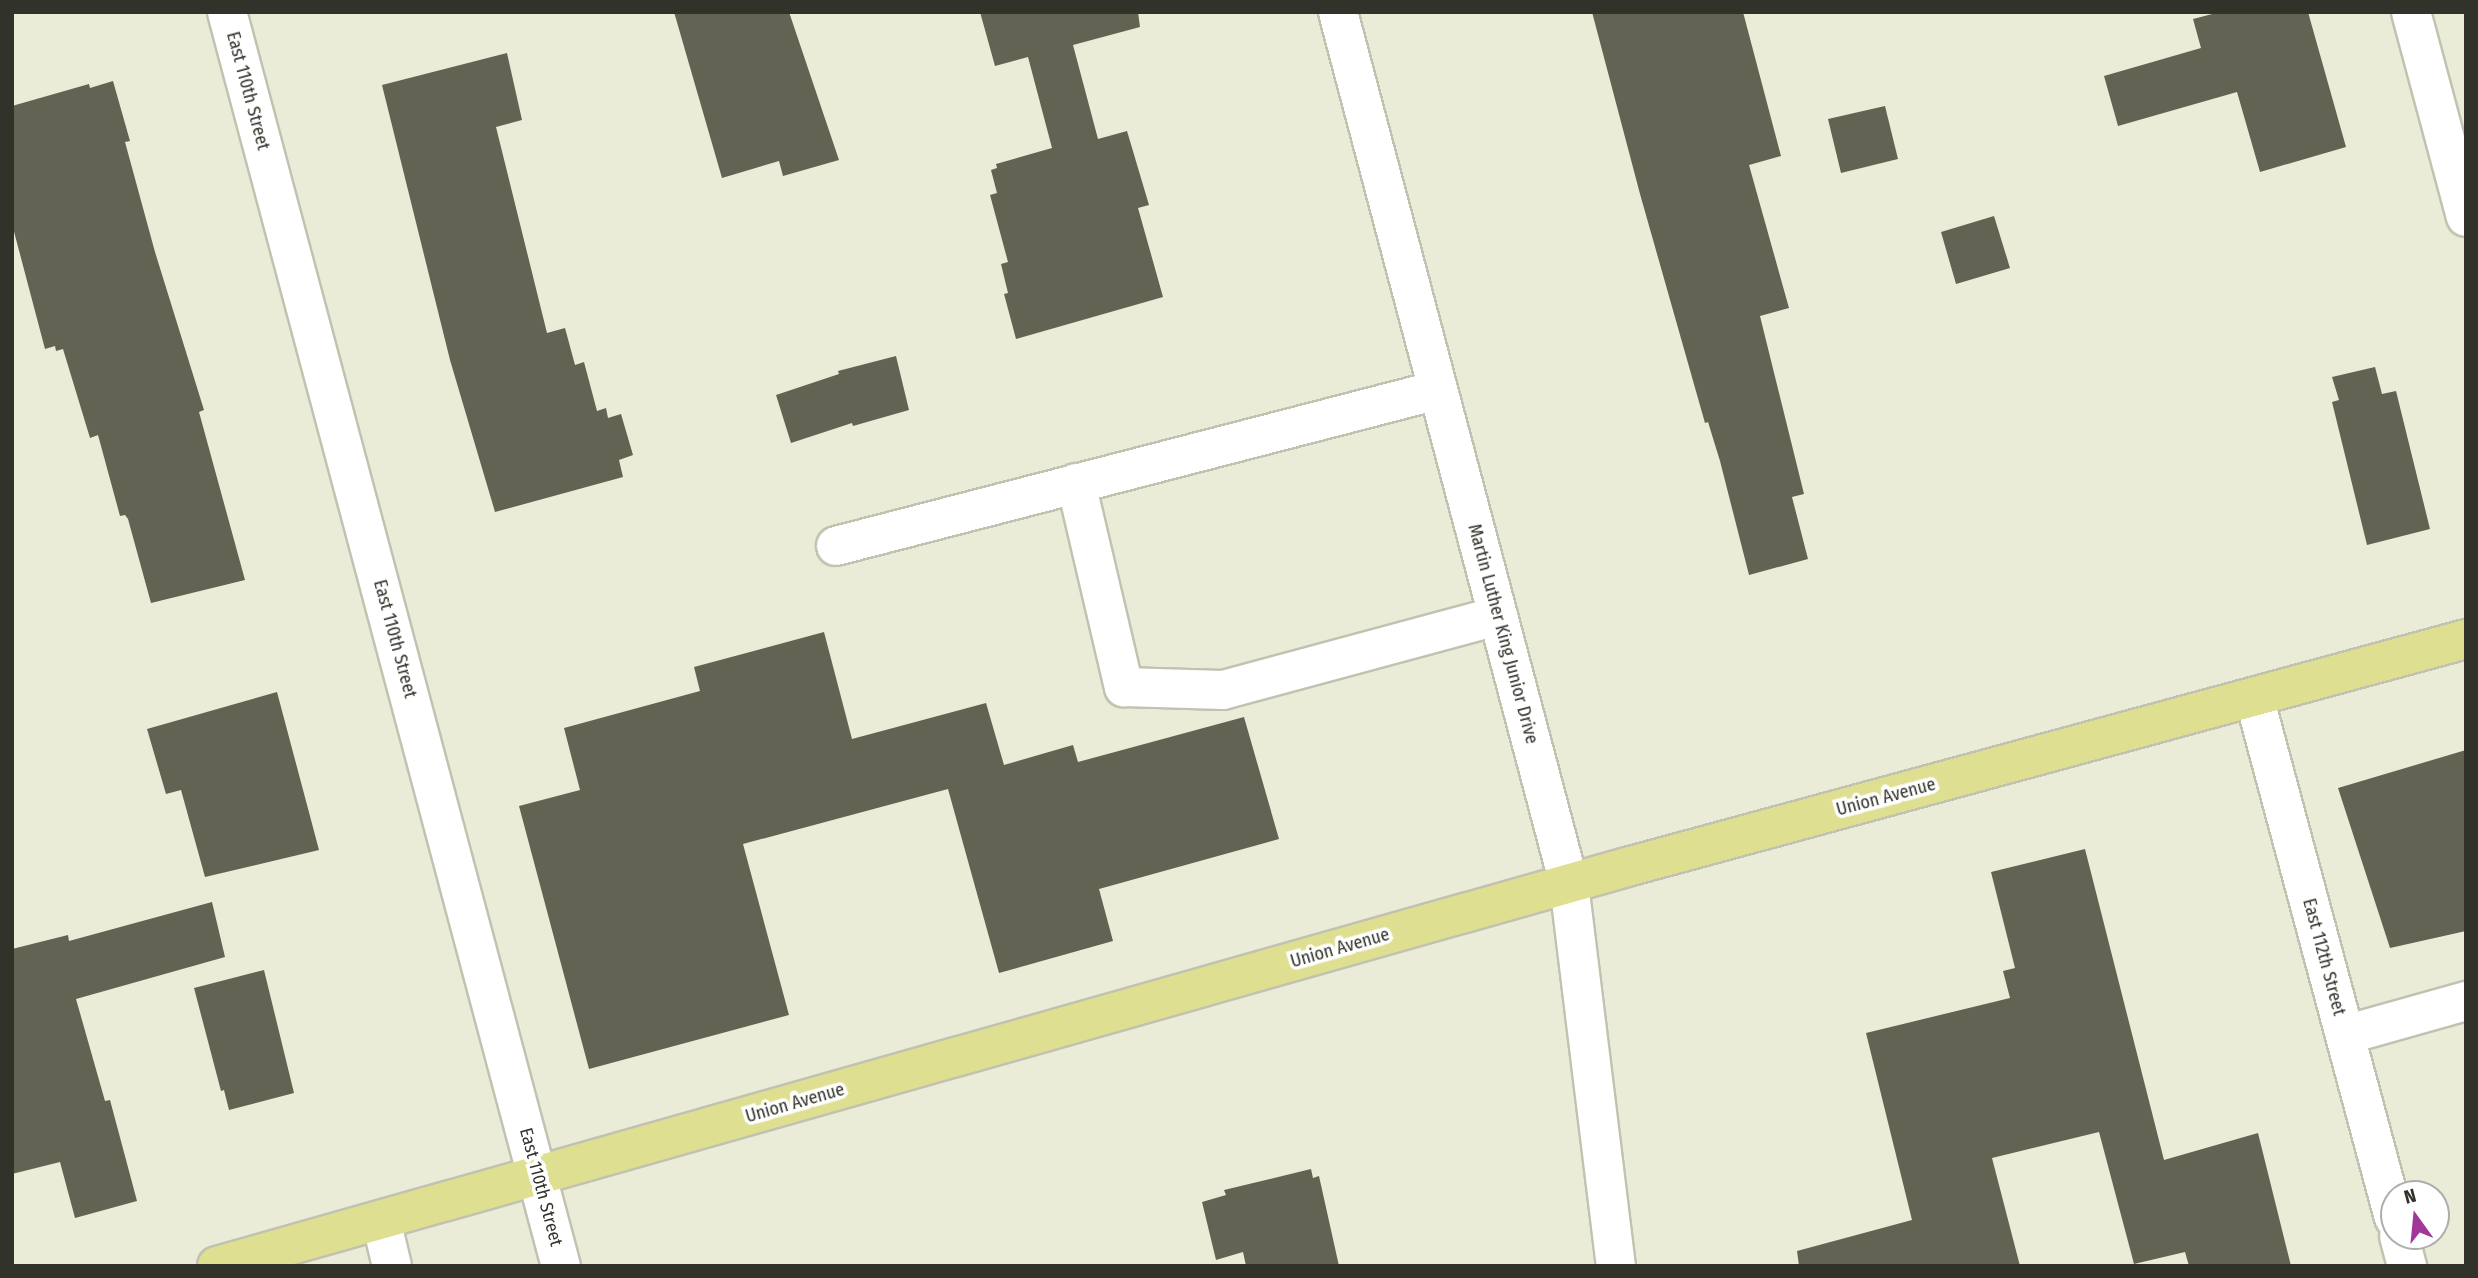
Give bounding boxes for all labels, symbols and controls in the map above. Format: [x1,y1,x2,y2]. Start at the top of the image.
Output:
street label: East 110th Street [222,29,274,153]
street label: Martin Luther King Junior Drive [1463,522,1543,746]
street label: East 110th Street [369,577,421,701]
street label: Union Avenue [1834,773,1938,821]
street label: East 112th Street [2298,896,2350,1018]
street label: Union Avenue [1288,924,1392,972]
street label: Union Avenue [743,1079,847,1127]
street label: East 110th Street [515,1125,567,1249]
north arrow [2380,1180,2450,1250]
text: N [2401,1184,2418,1209]

